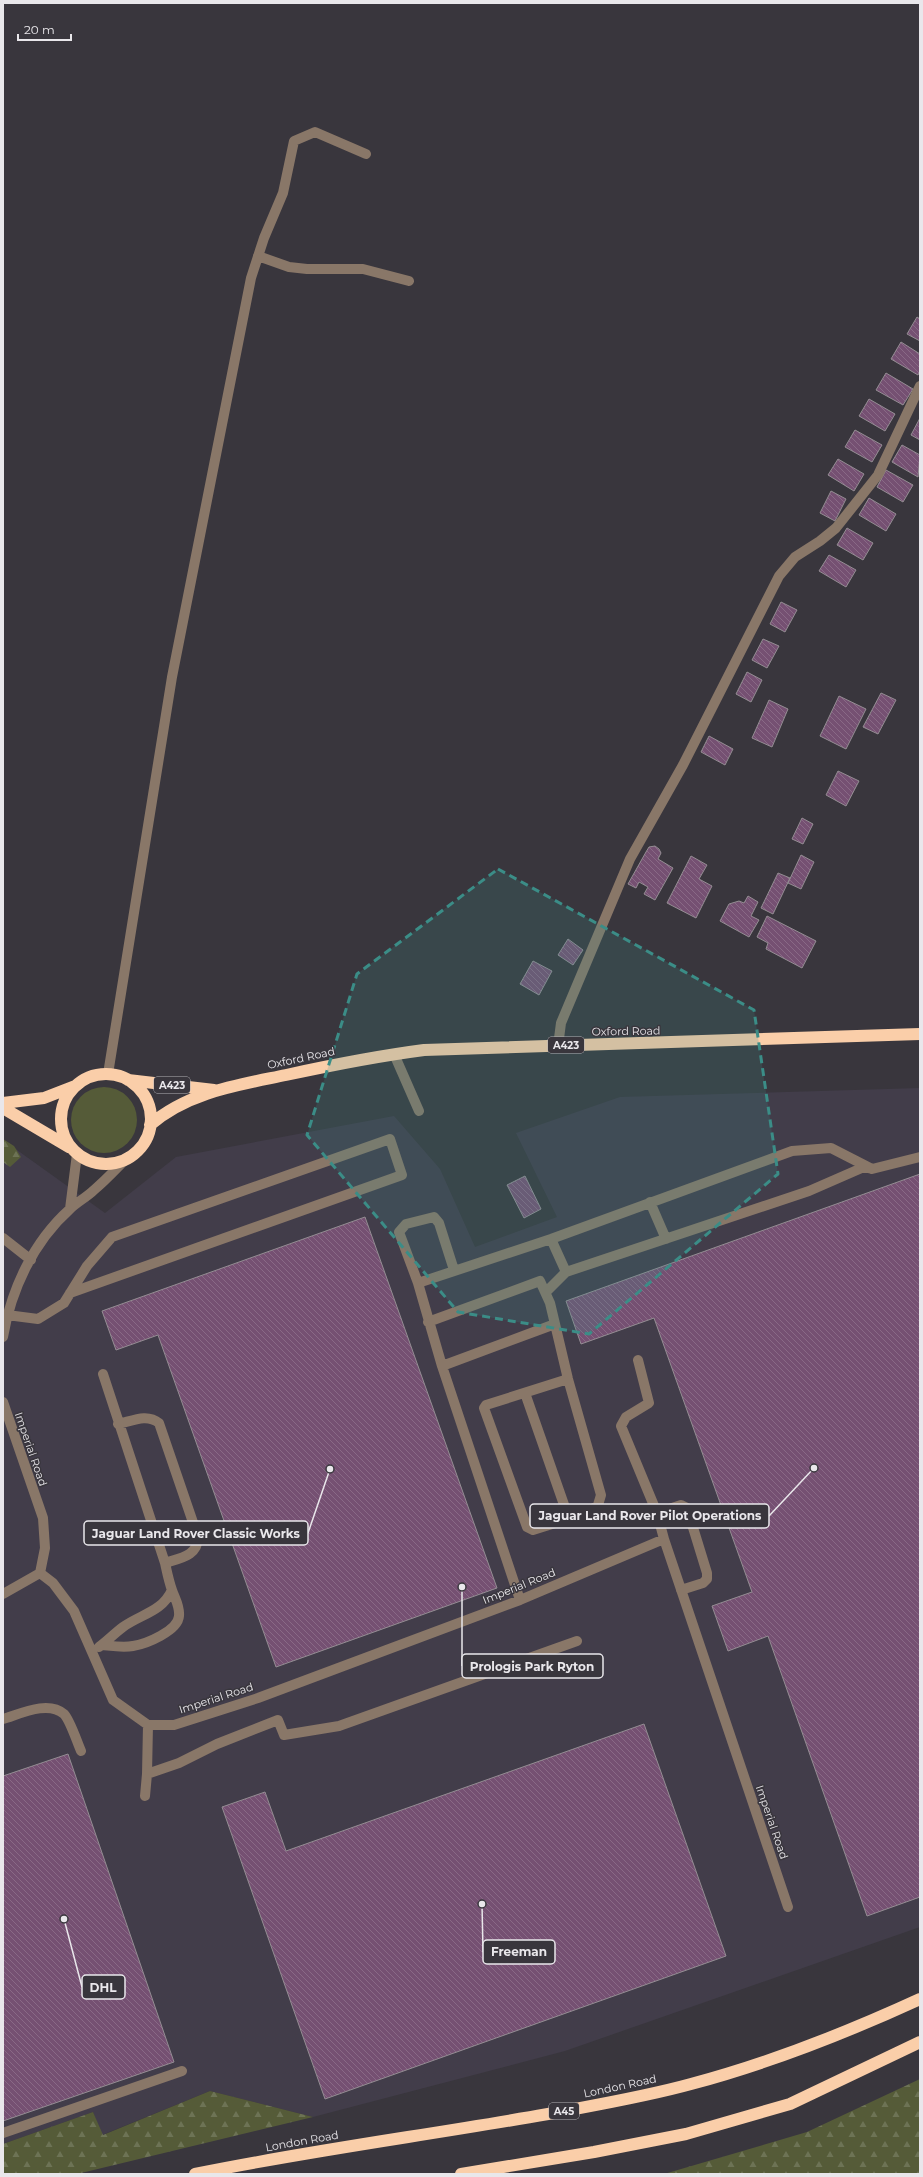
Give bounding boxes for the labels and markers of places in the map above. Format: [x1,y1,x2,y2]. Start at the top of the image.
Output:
callout: Jaguar Land Rover Pilot Operations [530,1504,769,1528]
callout: Jaguar Land Rover Classic Works [84,1521,308,1545]
callout: Prologis Park Ryton [462,1654,603,1678]
callout: Freeman [483,1940,555,1964]
callout: DHL [82,1975,125,1999]

